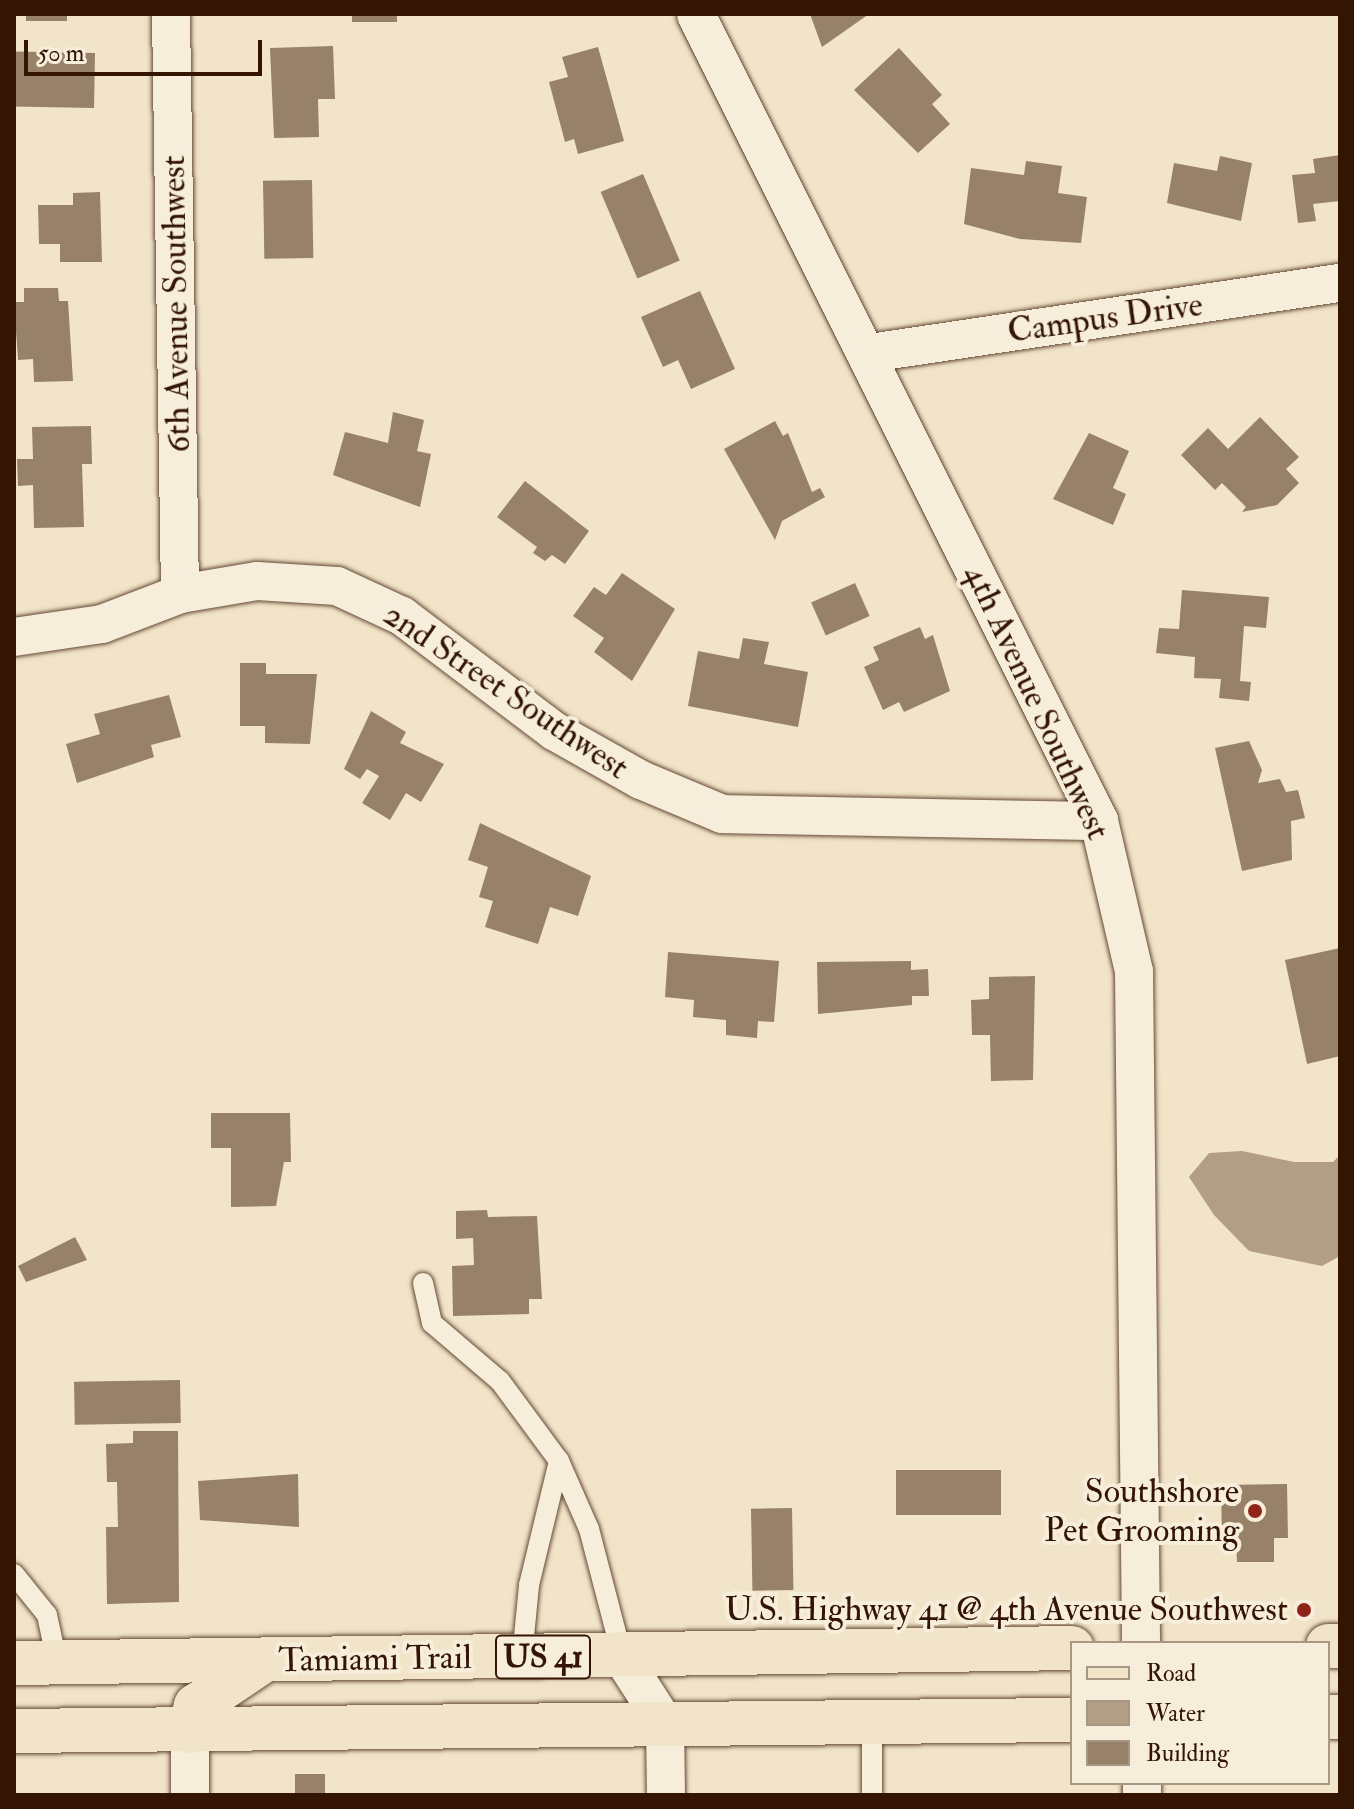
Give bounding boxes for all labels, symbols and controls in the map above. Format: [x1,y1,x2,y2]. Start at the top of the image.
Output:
scale bar [28,24,266,74]
text: 50 m [38,38,84,69]
street label: 6th Avenue Southwest [153,155,199,453]
street label: Campus Drive [1005,284,1205,352]
street label: 4th Avenue Southwest [955,558,1119,846]
street label: 2nd Street Southwest [376,594,636,788]
place label: Southshore Pet Grooming [1044,1471,1239,1550]
marker: Southshore Pet Grooming [1246,1502,1264,1520]
place label: U.S. Highway 41 @ 4th Avenue Southwest [725,1590,1288,1630]
marker: U.S. Highway 41 @ 4th Avenue Southwest [1295,1601,1313,1619]
road number: US 41 [493,1629,593,1685]
street label: Tamiami Trail [278,1637,472,1681]
legend [1070,1641,1330,1785]
text: Road [1146,1658,1196,1689]
text: Water [1146,1698,1205,1729]
text: Building [1146,1738,1229,1769]

